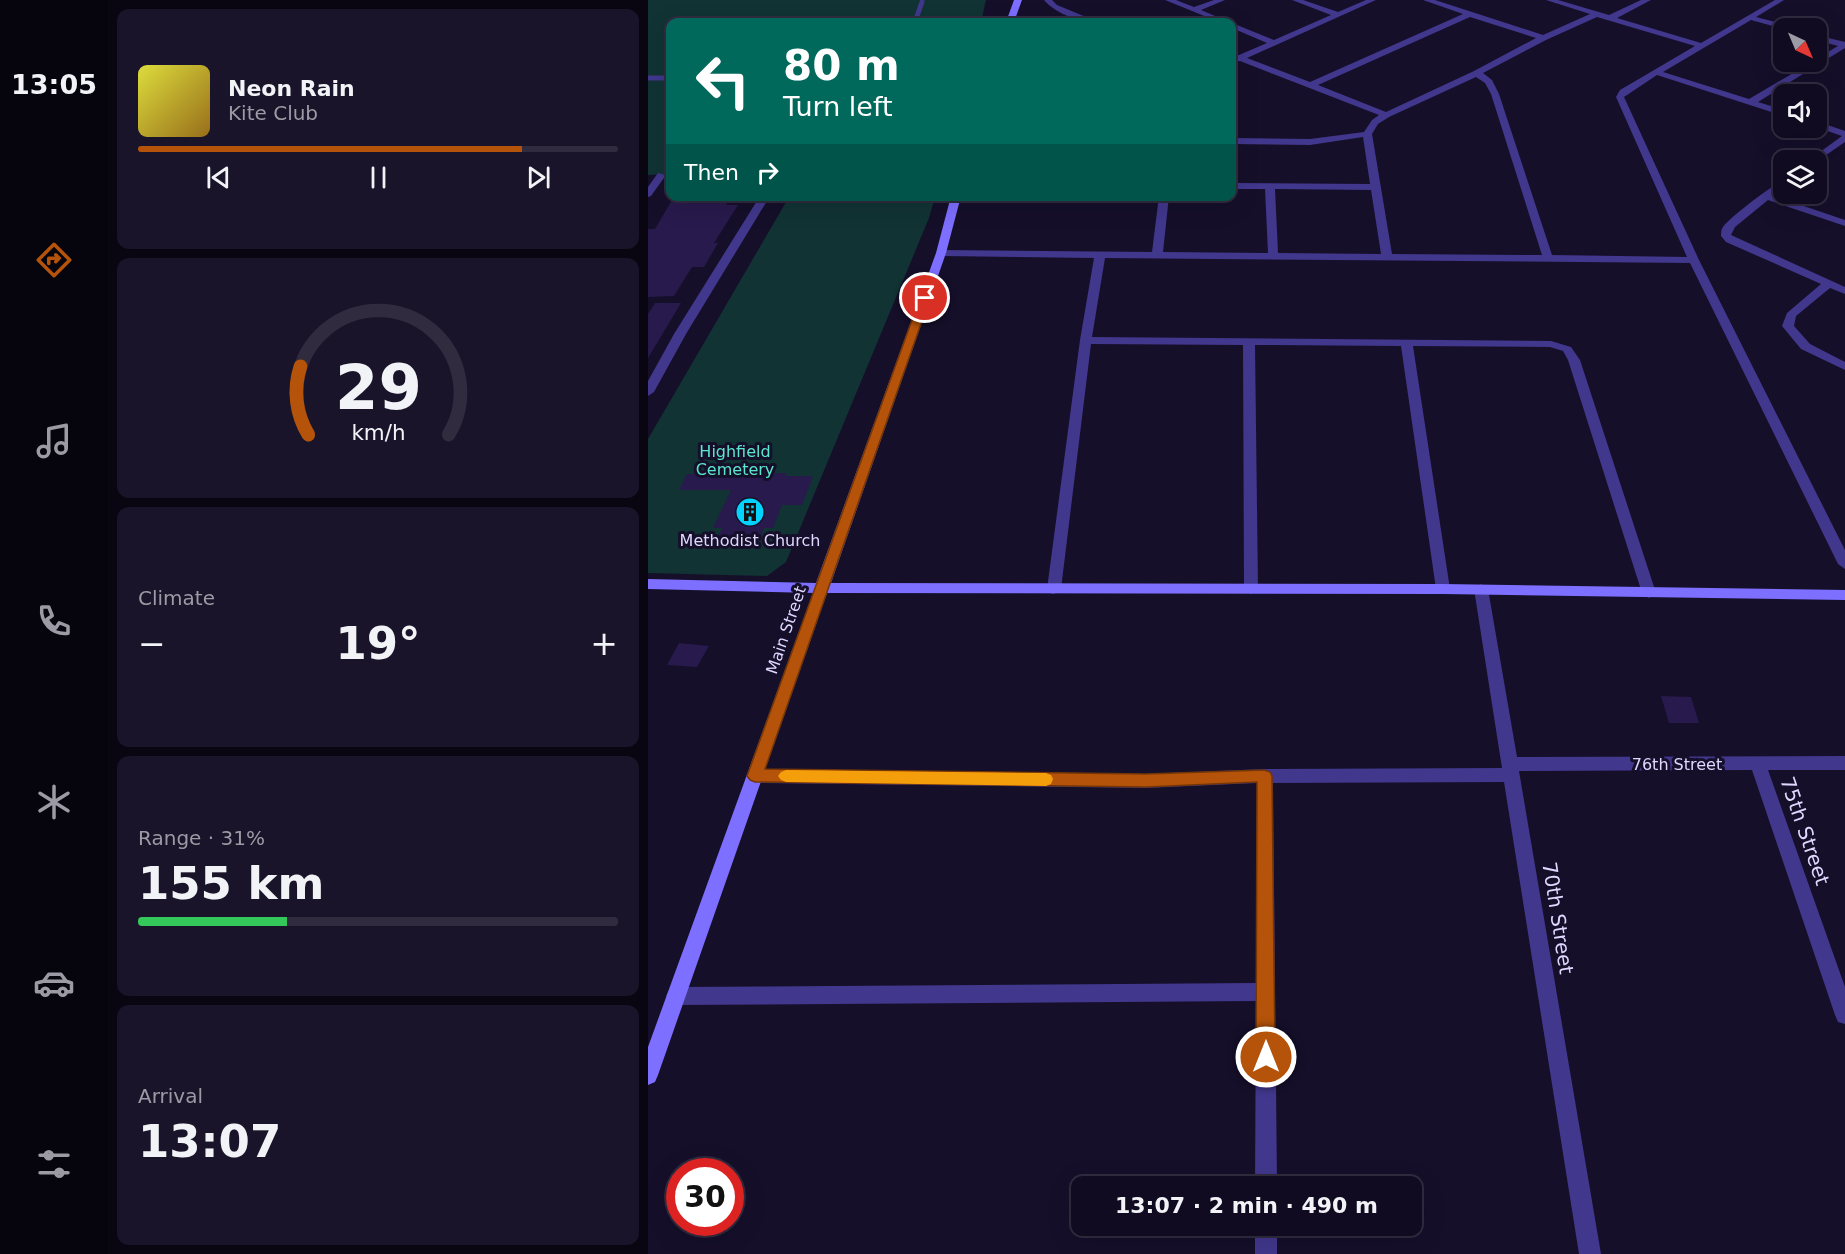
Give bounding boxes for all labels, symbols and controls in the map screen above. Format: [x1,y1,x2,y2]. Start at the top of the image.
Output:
north arrow [1773,18,1827,72]
map controls [1773,18,1827,204]
text: 80 m [783,41,900,90]
icon: left [684,42,762,120]
text: 13:05 [11,69,97,100]
text: Neon Rain [228,76,355,101]
button: sound [1773,84,1827,138]
text: Turn left [783,91,893,122]
text: Kite Club [228,101,318,125]
button: layers [1773,150,1827,204]
icon: right [751,156,784,189]
text: Then [684,160,739,185]
icon: previous [202,161,235,194]
icon: pause [362,161,395,194]
icon: next [522,161,555,194]
icon: directions [33,239,75,281]
pin [899,272,950,323]
icon: arrive [908,281,941,314]
text: 29 [335,351,421,424]
icon: music [33,420,75,462]
text: km/h [351,420,405,445]
park label: Highfield Cemetery [696,442,774,479]
building icon: Methodist Church [734,496,766,528]
place label: Methodist Church [680,531,820,550]
street label: Main Street [762,583,810,677]
text: Climate [138,586,215,610]
icon: phone [33,600,75,642]
text: 19° [335,617,421,670]
text: − [138,624,166,663]
text: + [590,624,618,663]
street label: 76th Street [1632,755,1722,774]
street label: 75th Street [1775,774,1835,889]
icon: climate [33,781,75,823]
text: Range · 31% [138,826,265,850]
text: 155 km [138,857,324,910]
street label: 70th Street [1537,860,1579,976]
icon: car [33,962,75,1004]
position arrow [1234,1025,1298,1089]
text: Arrival [138,1084,203,1108]
text: 13:07 [138,1115,281,1168]
icon: filters [33,1143,75,1185]
speed limit sign: 30 [666,1158,744,1236]
text: 13:07 · 2 min · 490 m [1115,1193,1378,1218]

